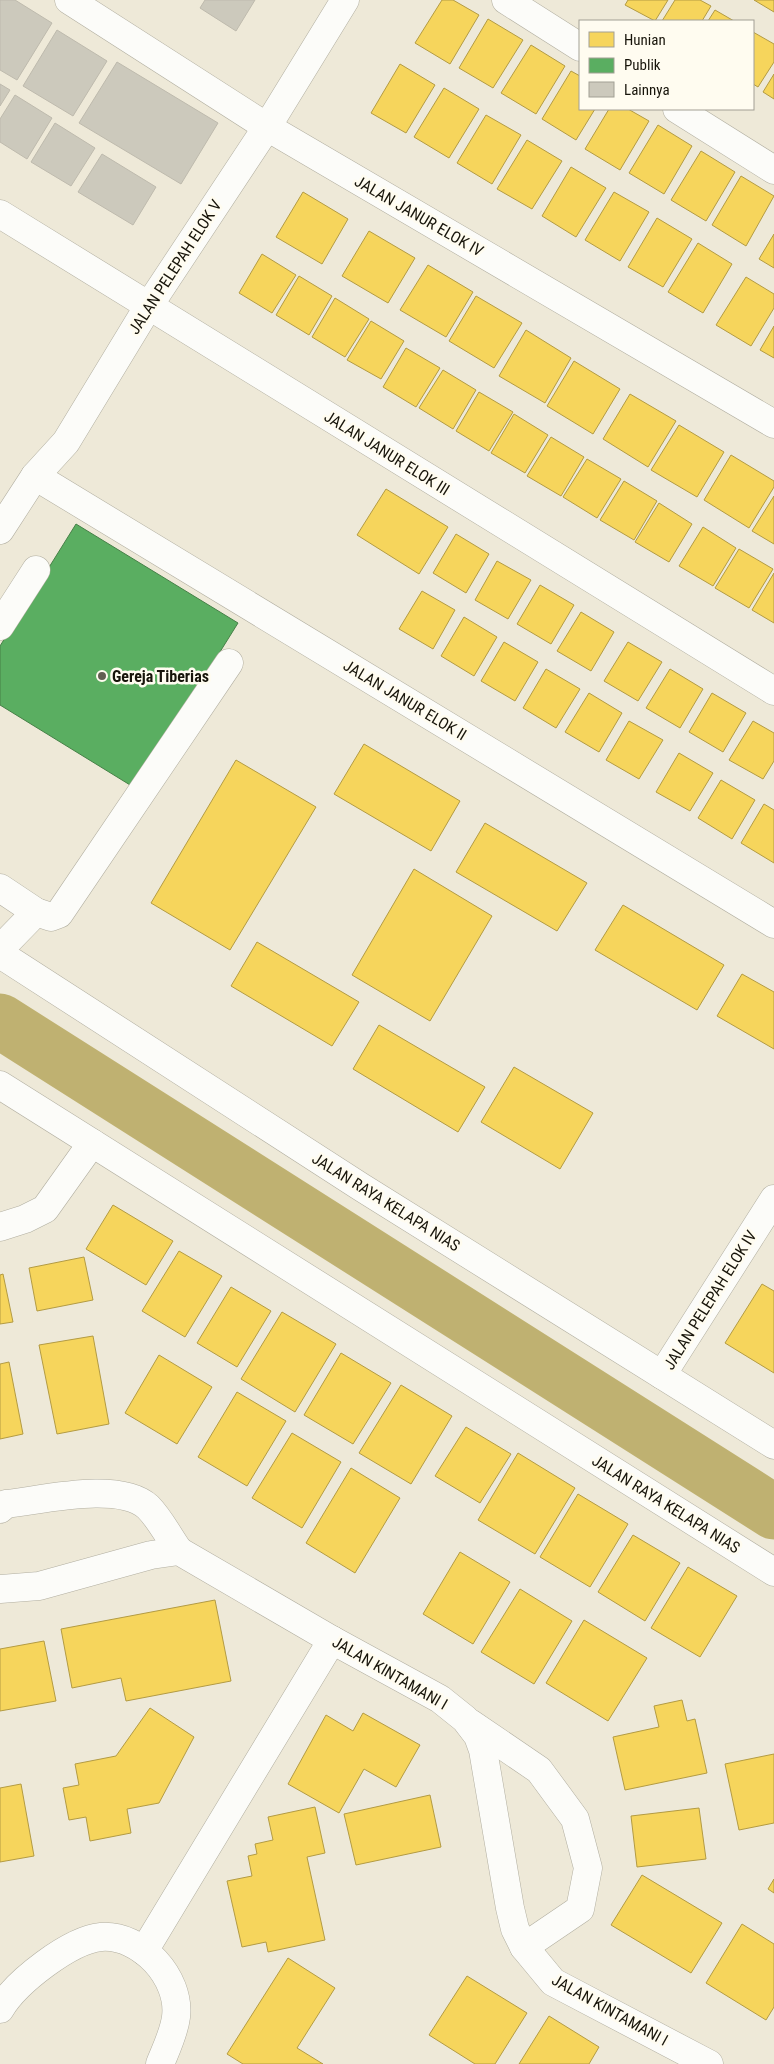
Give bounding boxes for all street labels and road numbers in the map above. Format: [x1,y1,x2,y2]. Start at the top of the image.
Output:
street label: JALAN JANUR ELOK IV [351,171,487,261]
street label: JALAN PELEPAH ELOK V [124,196,226,338]
street label: JALAN JANUR ELOK III [321,407,453,499]
street label: JALAN JANUR ELOK II [340,656,470,744]
street label: JALAN RAYA KELAPA NIAS [309,1149,463,1255]
street label: JALAN PELEPAH ELOK IV [659,1227,761,1373]
street label: JALAN RAYA KELAPA NIAS [589,1451,743,1557]
street label: JALAN KINTAMANI I [329,1632,451,1714]
street label: JALAN KINTAMANI I [549,1970,671,2050]

